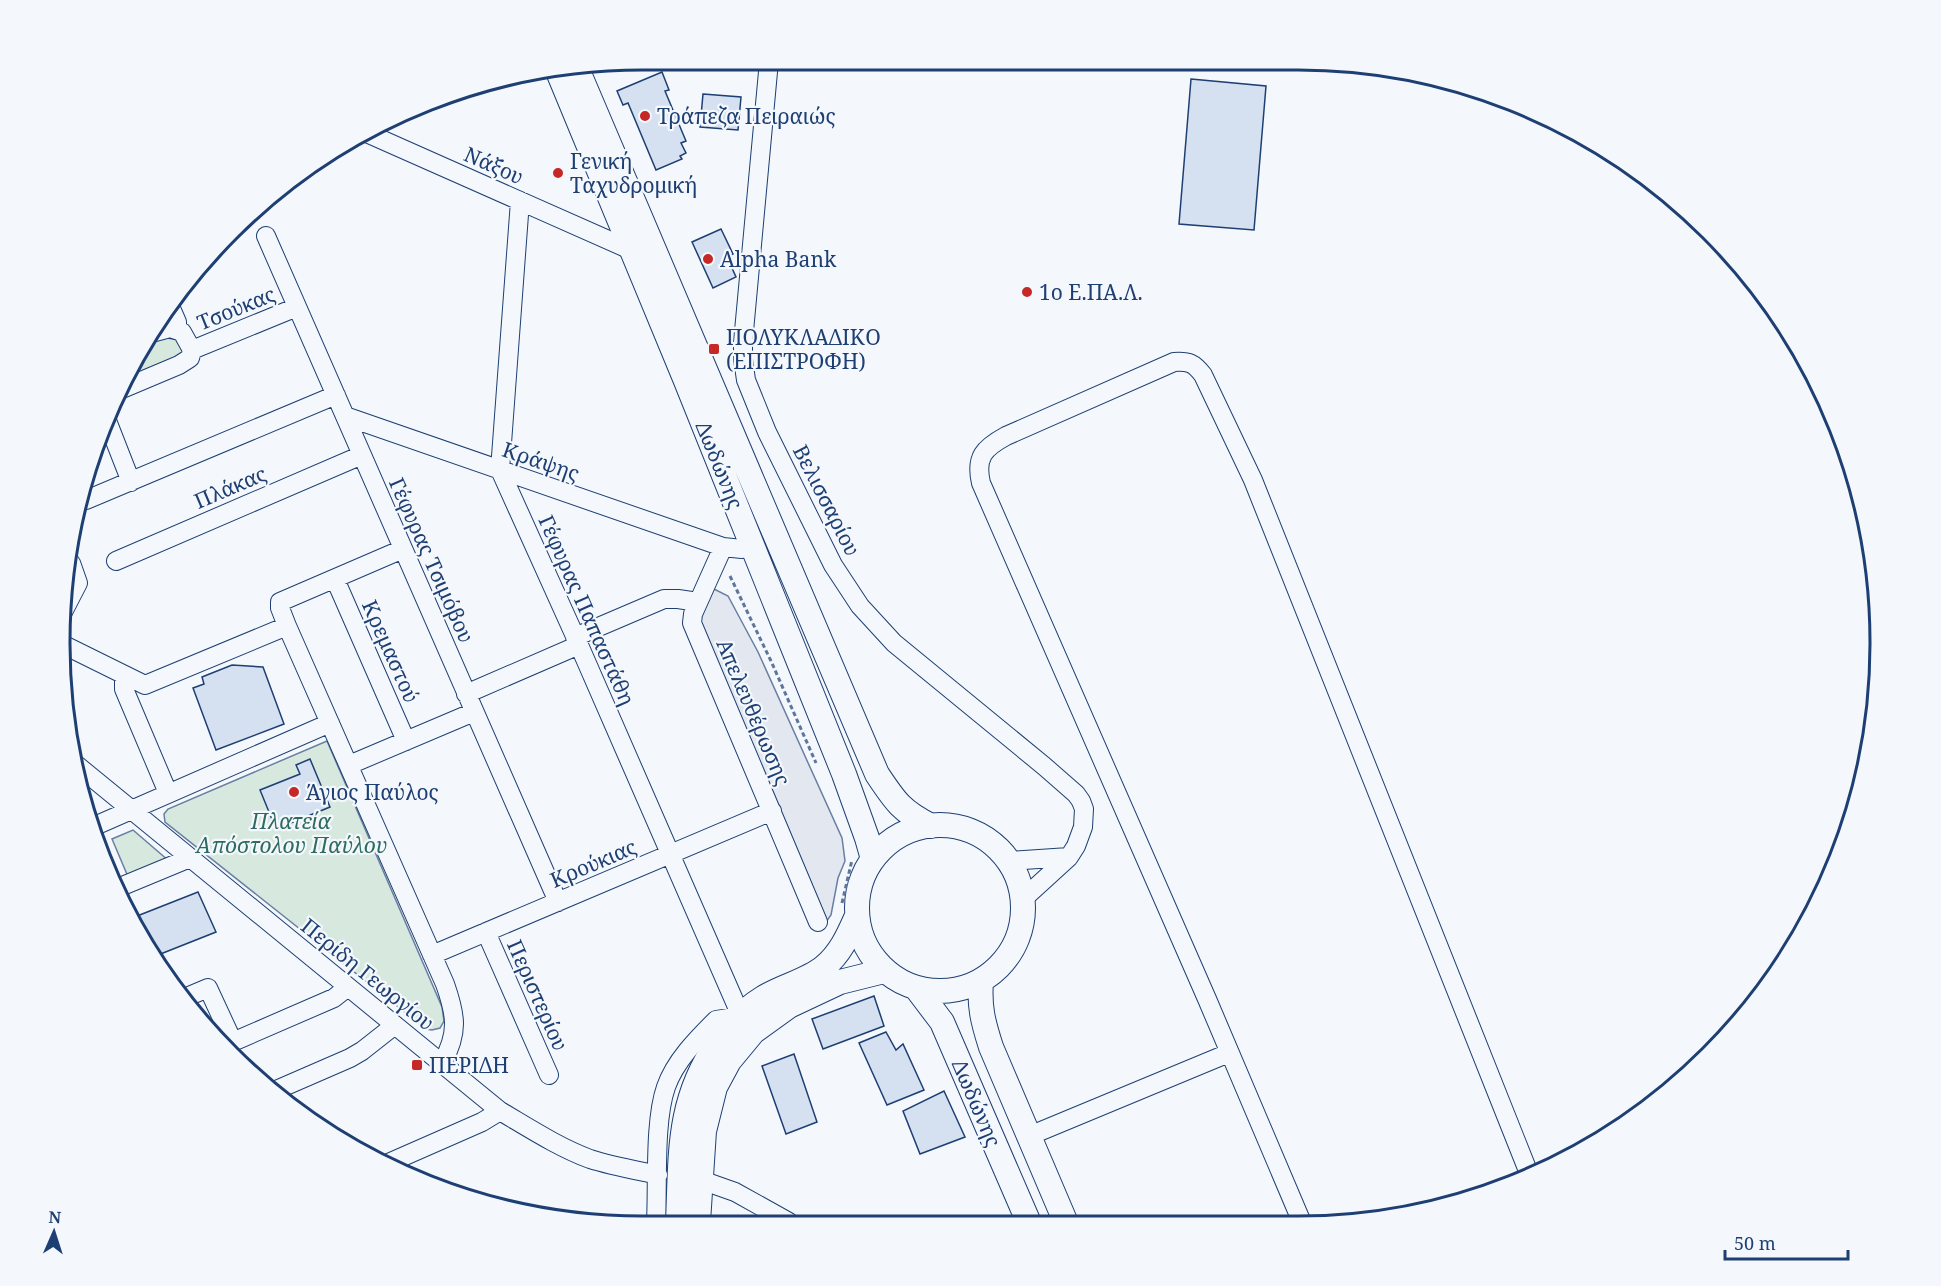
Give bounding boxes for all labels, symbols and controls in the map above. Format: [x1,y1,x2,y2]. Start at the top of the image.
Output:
place label: Τράπεζα Πειραιώς [657,102,836,130]
marker: Τράπεζα Πειραιώς [638,109,652,123]
street label: Νάξου [460,140,528,190]
place label: Γενική Ταχυδρομική [570,147,697,199]
marker: Γενική Ταχυδρομική [551,166,565,180]
place label: Alpha Bank [720,245,837,273]
marker: Alpha Bank [701,252,715,266]
place label: 1ο Ε.ΠΑ.Λ. [1039,278,1143,306]
street label: Τσούκας [193,280,279,336]
marker: 1ο Ε.ΠΑ.Λ. [1020,285,1034,299]
place label: ΠΟΛΥΚΛΑΔΙΚΟ (ΕΠΙΣΤΡΟΦΗ) [726,323,881,375]
marker: ΠΟΛΥΚΛΑΔΙΚΟ (ΕΠΙΣΤΡΟΦΗ) [707,342,721,356]
street label: Δωδώνης [690,417,750,513]
street label: Κράψης [499,435,583,487]
street label: Βελισσαρίου [787,440,867,560]
street label: Πλάκας [190,459,270,515]
street label: Γέφυρας Τσιμόβου [383,473,481,647]
street label: Γέφυρας Παπαστάθη [532,510,642,710]
street label: Κρεμαστού [356,595,426,707]
street label: Απελευθέρωσης [710,634,798,790]
place label: Άγιος Παύλος [306,778,439,806]
marker: Άγιος Παύλος [287,785,301,799]
park label: Πλατεία Απόστολου Παύλου [195,807,387,859]
street label: Κρούκιας [546,832,640,894]
street label: Περίδη Γεωργίου [296,912,440,1036]
street label: Περιστερίου [501,935,575,1055]
place label: ΠΕΡΙΔΗ [429,1051,509,1079]
street label: Δωδώνης [946,1055,1008,1151]
marker: ΠΕΡΙΔΗ [410,1058,424,1072]
north arrow [24,1202,84,1262]
text: N [48,1206,62,1228]
scale bar [1725,1223,1848,1261]
text: 50 m [1734,1231,1776,1255]

